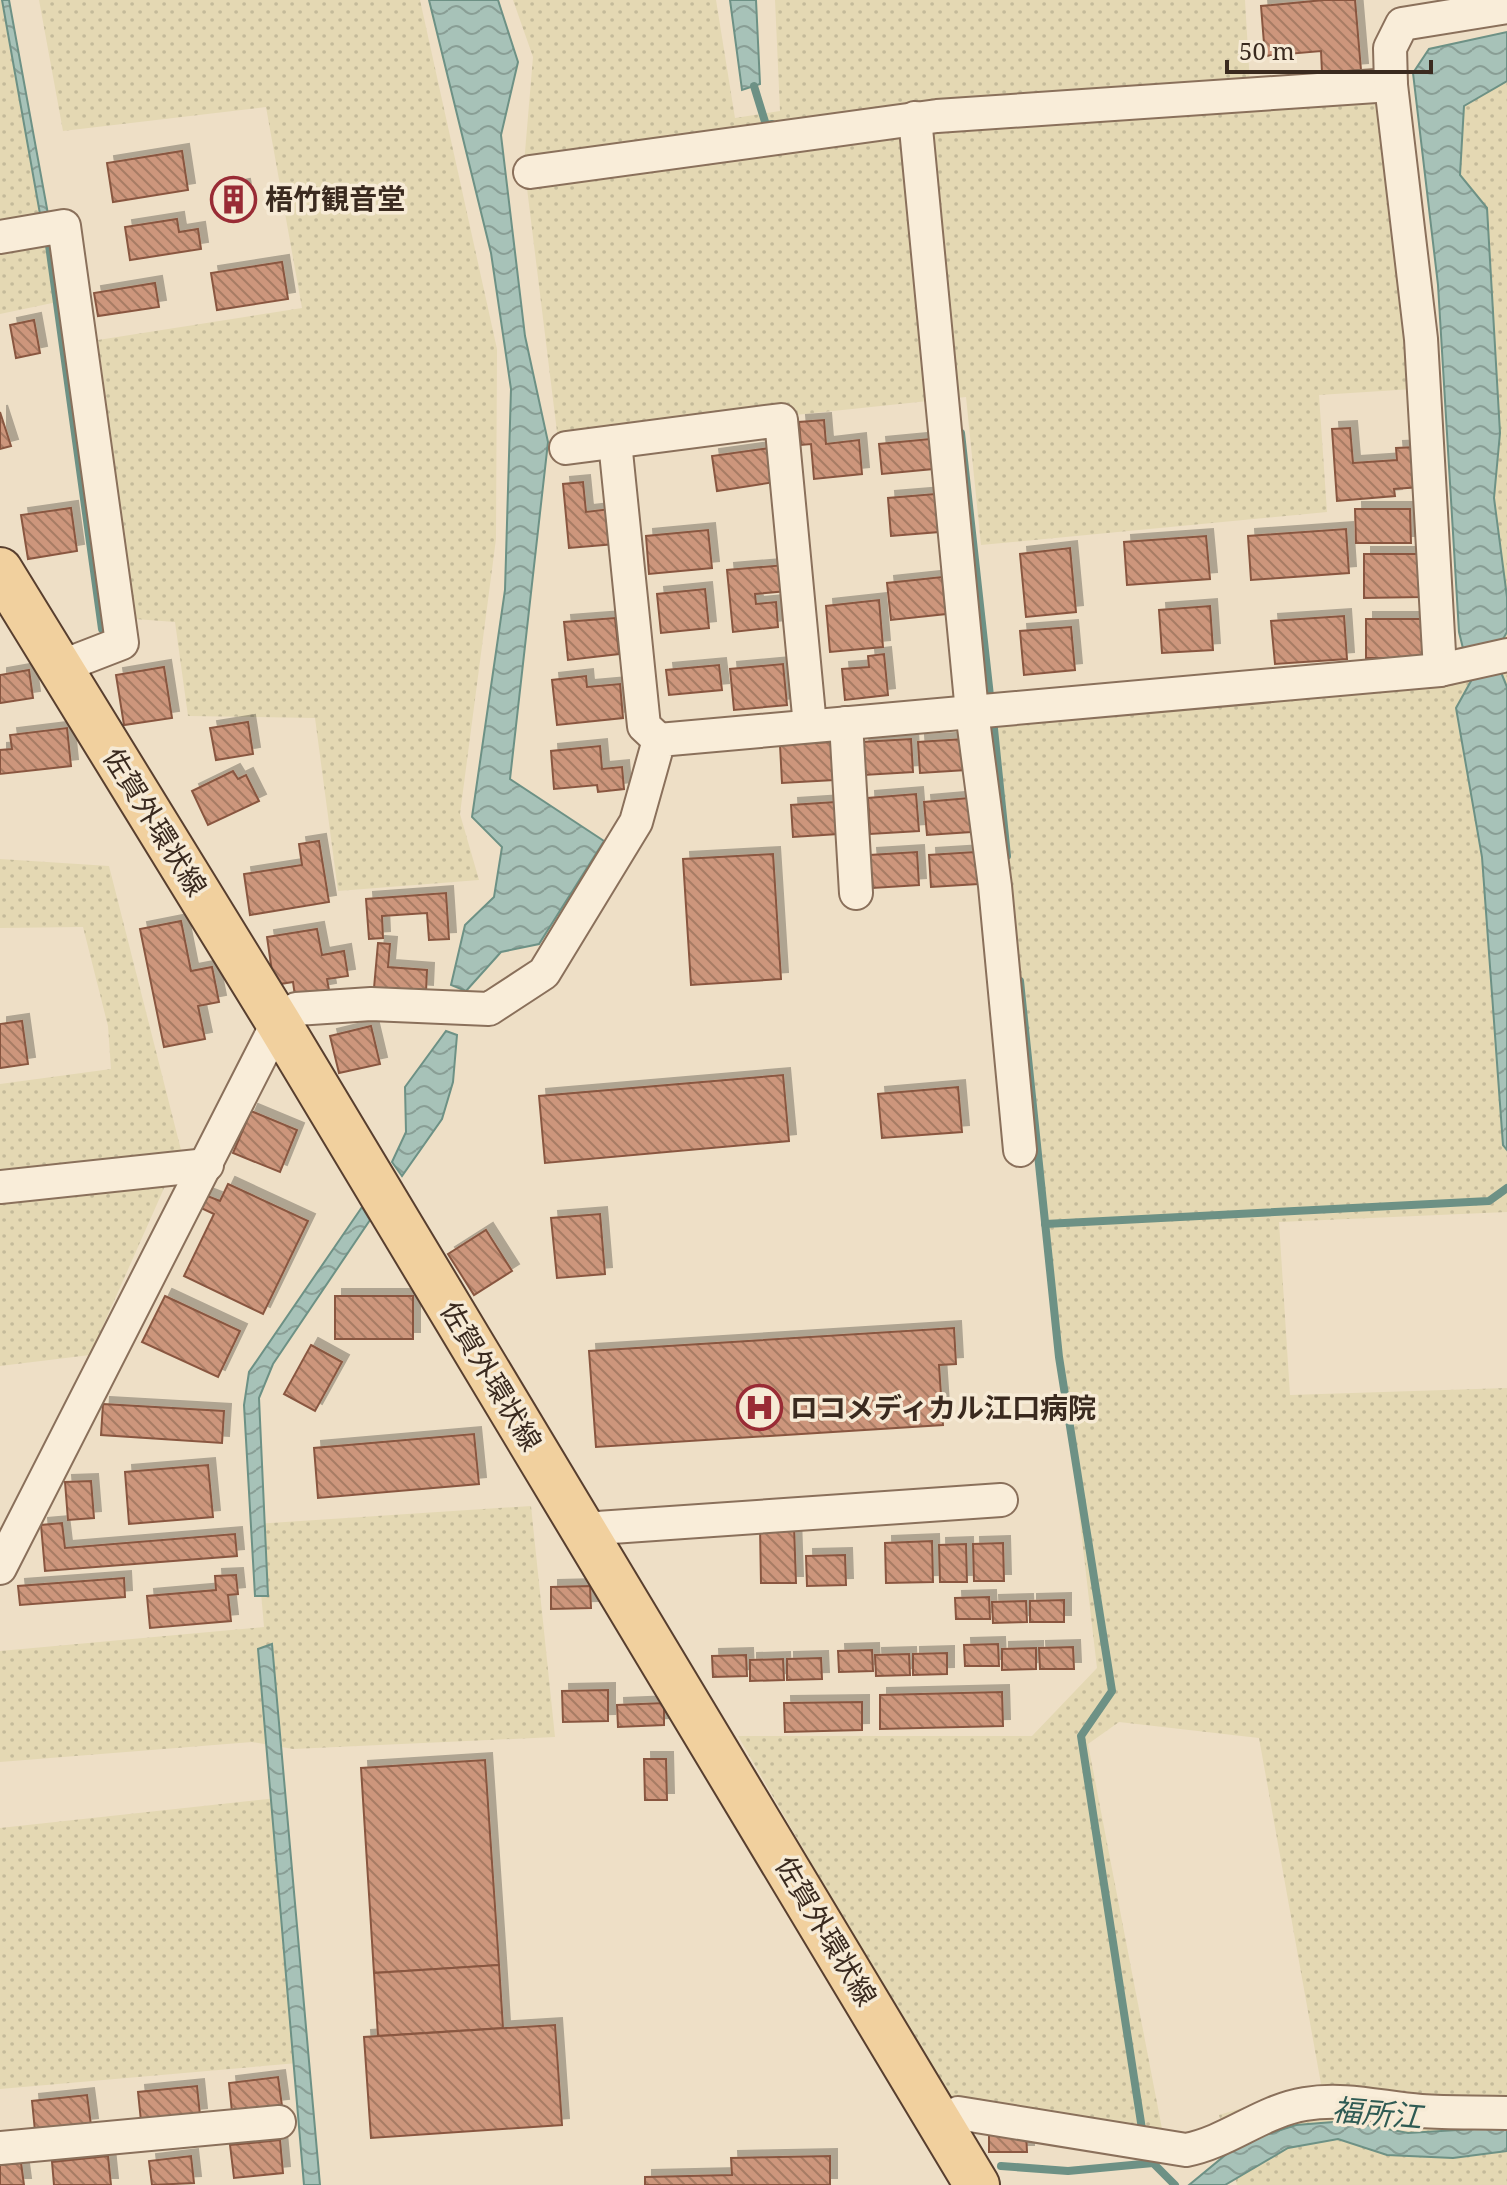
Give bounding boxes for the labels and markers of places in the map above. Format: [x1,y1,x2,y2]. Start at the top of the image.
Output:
building icon: 梧竹観音堂 [210,175,258,223]
place label: 梧竹観音堂 [265,179,405,217]
hospital icon: ロコメディカル江口病院 [735,1384,783,1432]
place label: ロコメディカル江口病院 [790,1388,1096,1426]

